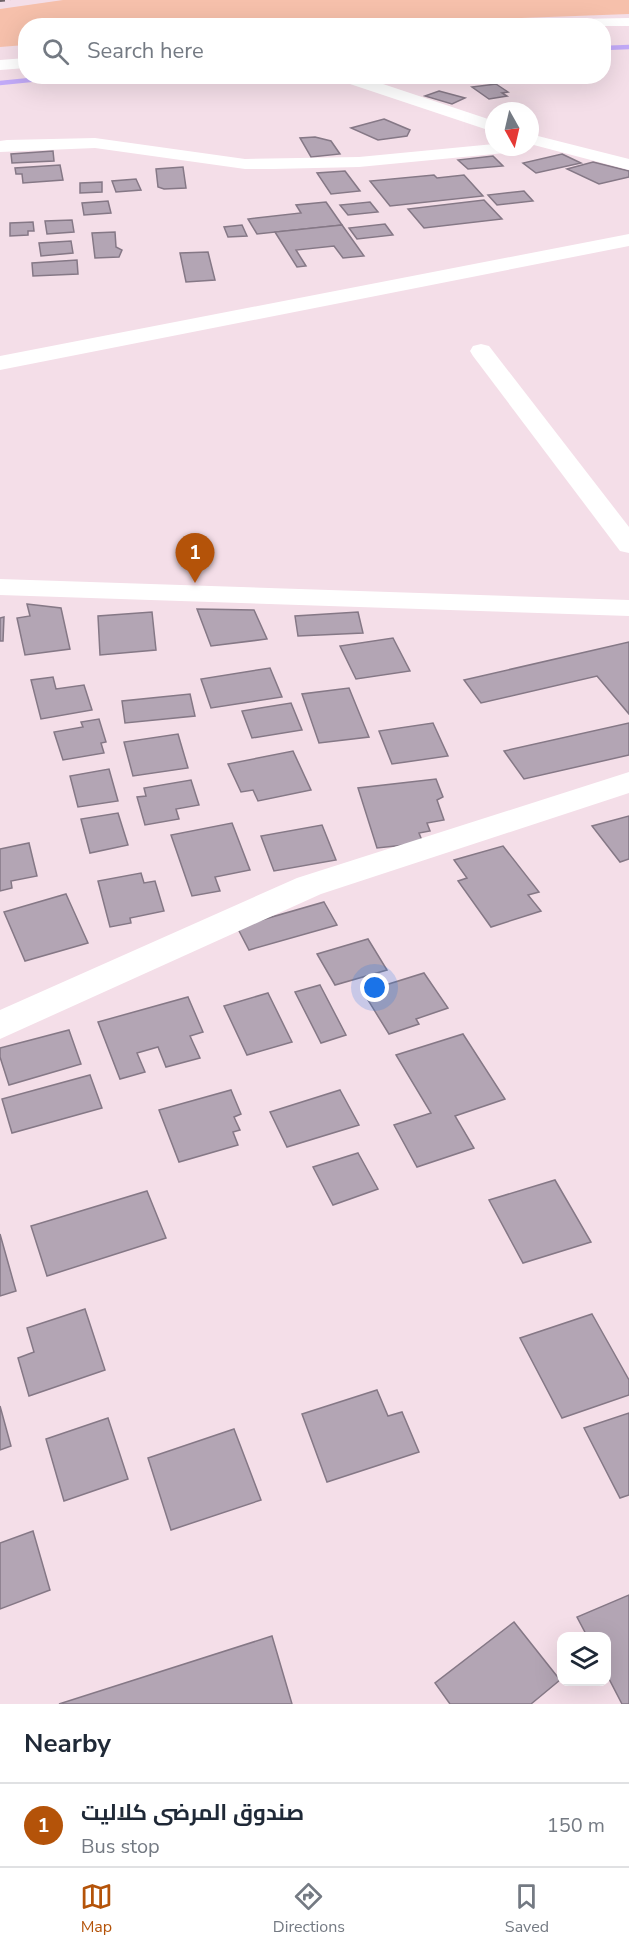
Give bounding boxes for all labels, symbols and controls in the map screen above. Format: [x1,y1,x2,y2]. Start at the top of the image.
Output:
search box [18,18,611,84]
icon: search [39,35,72,68]
text: Search here [87,36,204,66]
north arrow [485,102,539,156]
pin: 1 [176,534,214,583]
your location [360,973,389,1002]
map controls [557,1632,611,1686]
button: layers [557,1632,611,1686]
text: Nearby [24,1726,111,1761]
text: صندوق المرضى كلاليت [81,1798,304,1828]
text: 1 [38,1812,50,1839]
text: 150 m [547,1812,605,1839]
text: Bus stop [81,1833,160,1860]
tab: Map [80,1880,113,1938]
tab: Directions [273,1880,345,1938]
tab: Saved [505,1880,549,1938]

